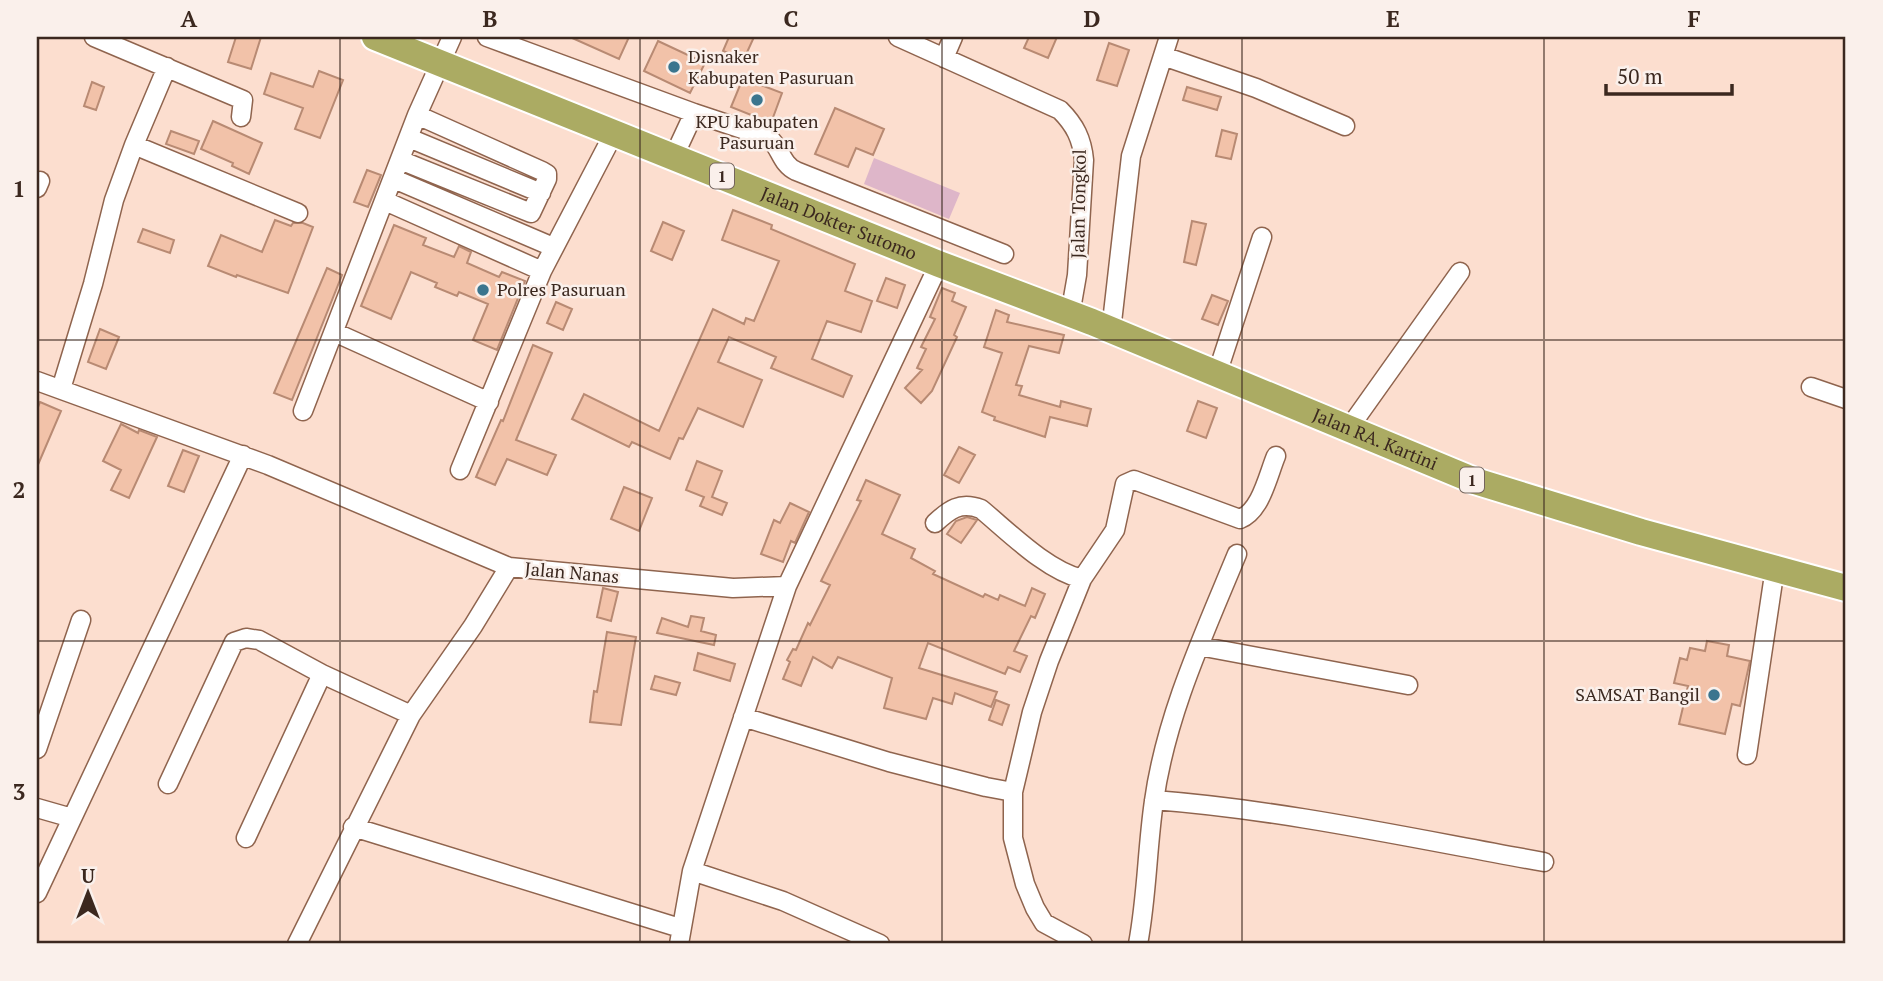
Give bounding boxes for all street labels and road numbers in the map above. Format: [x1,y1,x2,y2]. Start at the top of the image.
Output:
street label: Jalan Tongkol [1065,149,1091,259]
road number: 1 [710,164,734,188]
street label: Jalan Dokter Sutomo [758,181,921,265]
street label: Jalan RA. Kartini [1309,402,1441,475]
road number: 1 [1460,467,1484,492]
street label: Jalan Nanas [524,556,620,588]

